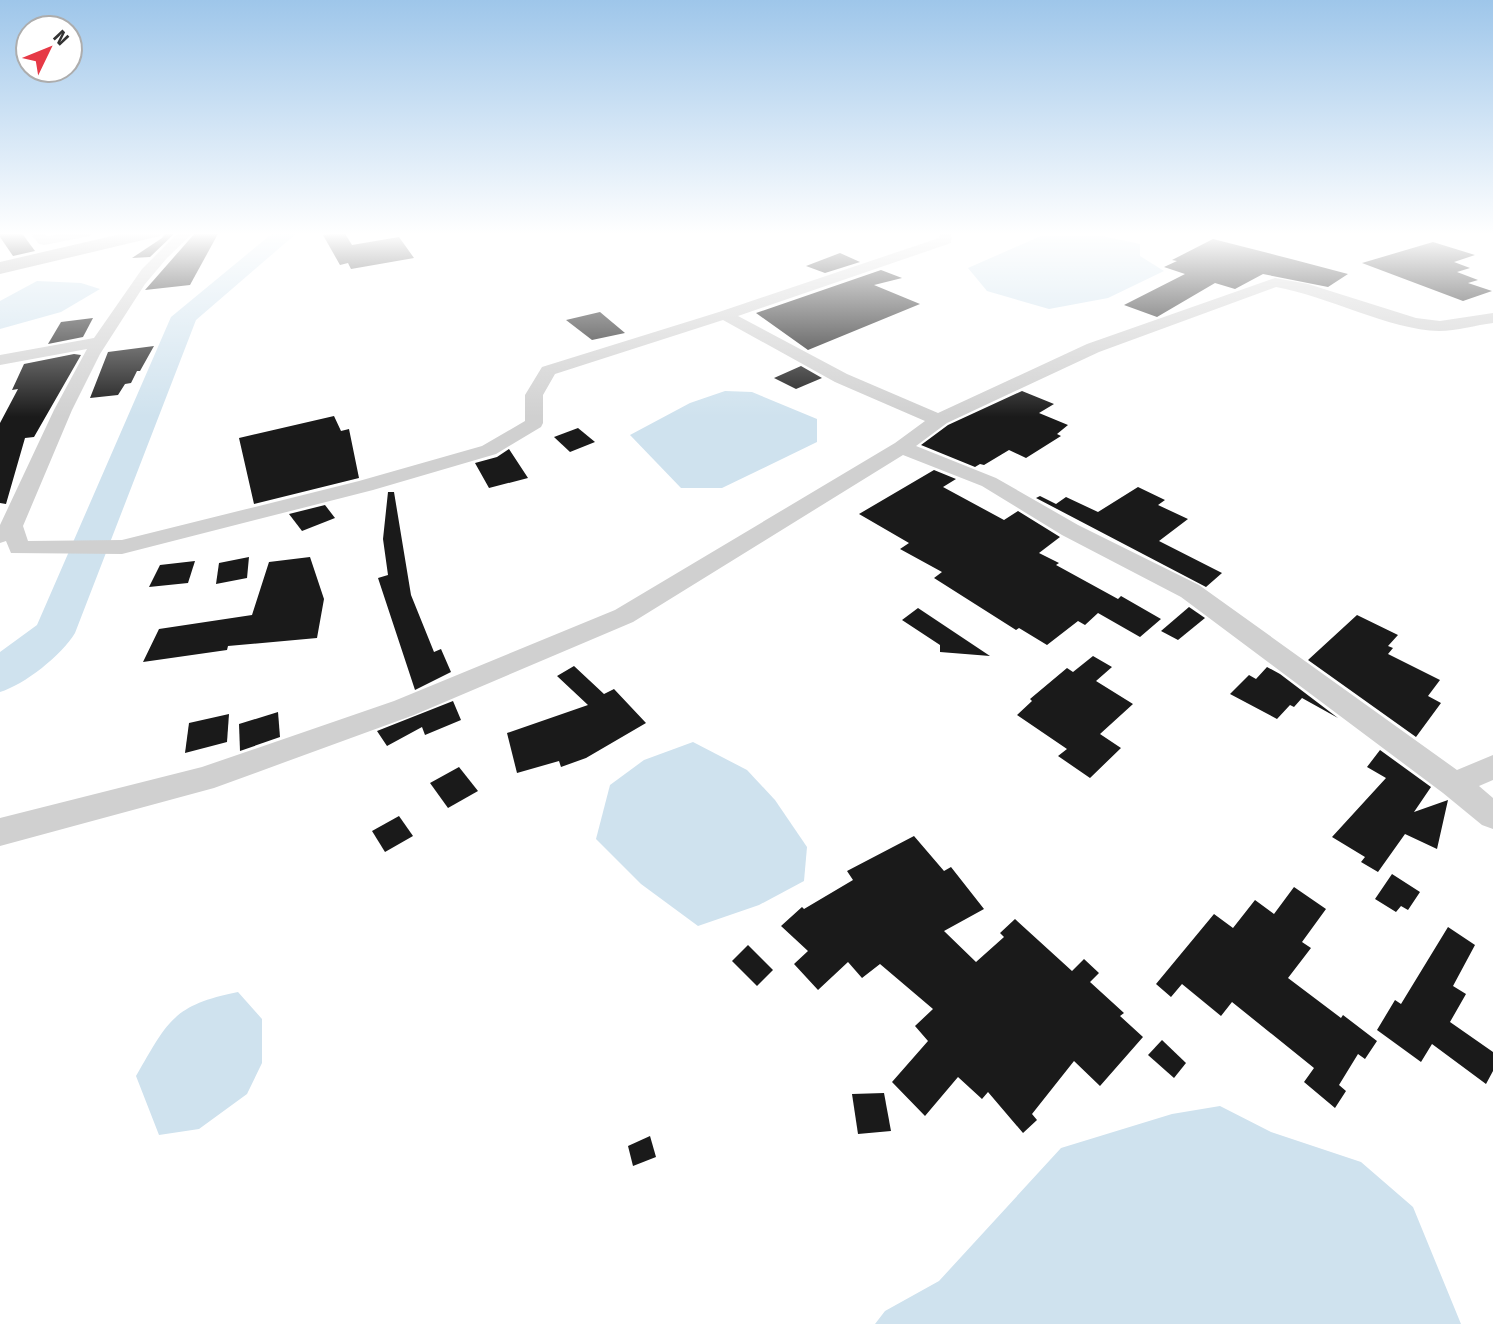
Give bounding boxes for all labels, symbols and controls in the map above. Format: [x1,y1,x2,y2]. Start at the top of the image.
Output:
north arrow [14,14,84,84]
text: N [48,25,74,50]

